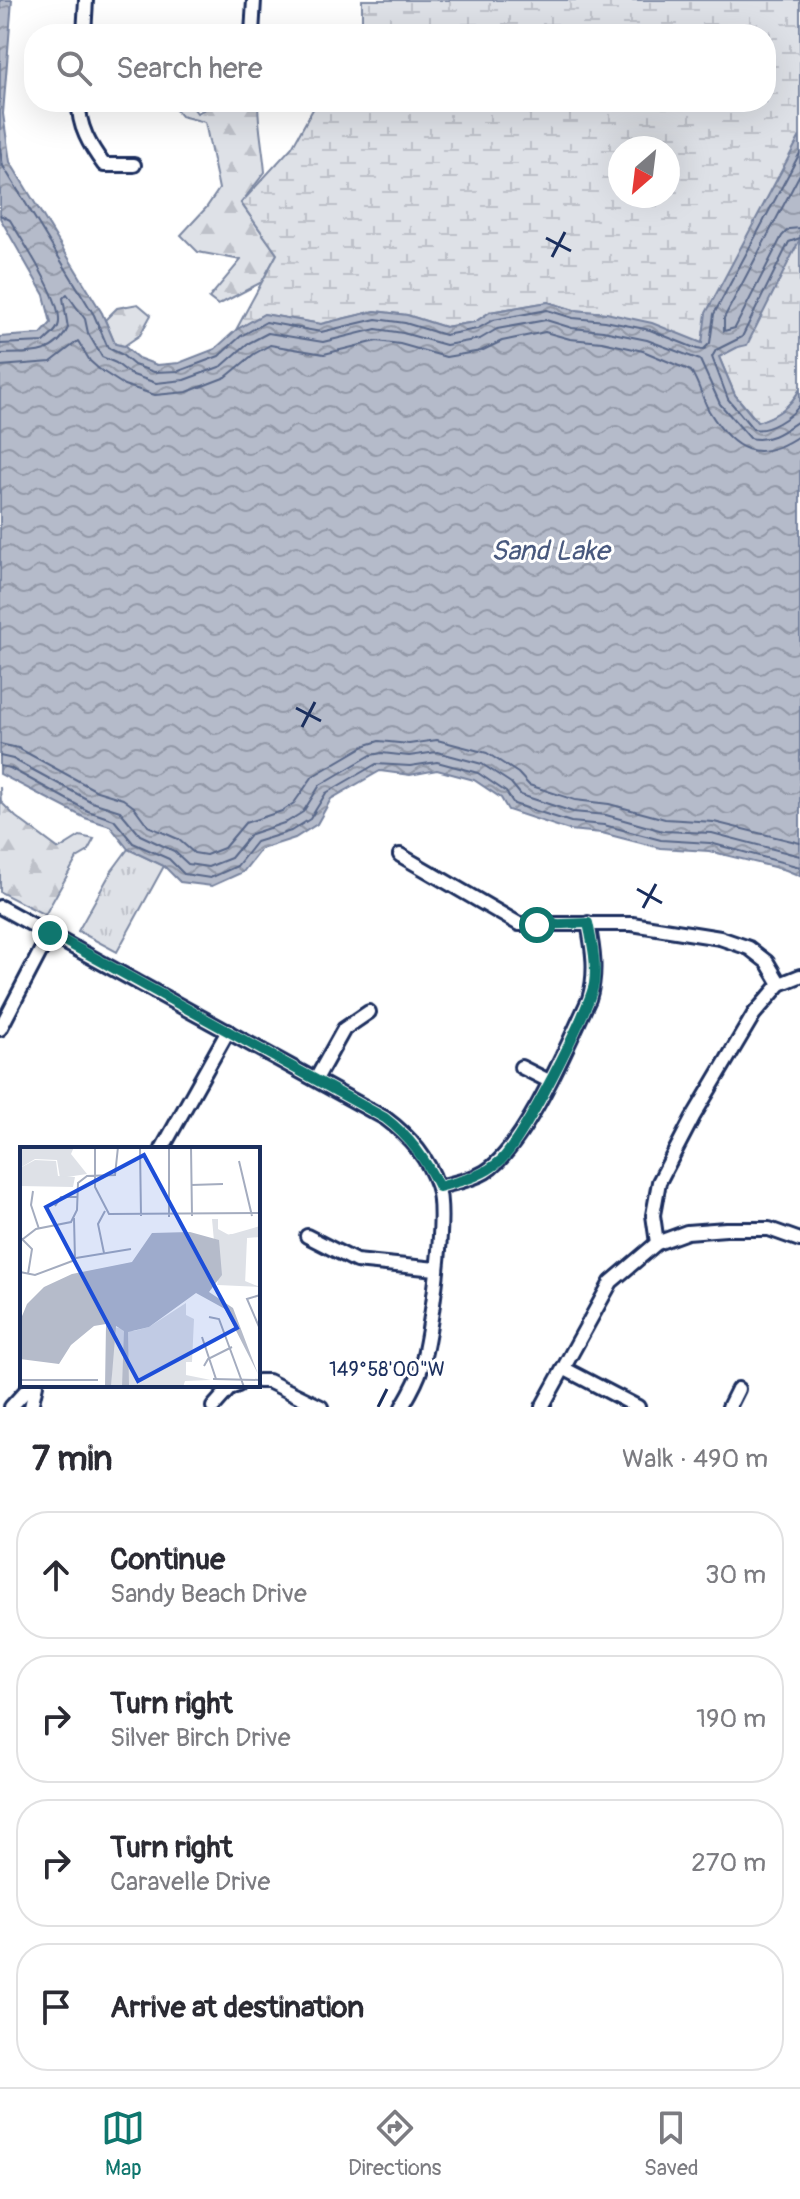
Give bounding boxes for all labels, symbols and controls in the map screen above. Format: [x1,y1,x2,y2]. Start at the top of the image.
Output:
search box [24,24,776,112]
icon: search [52,46,96,90]
text: Search here [116,50,263,87]
north arrow [608,136,680,208]
water label: Sand Lake [491,534,612,569]
route start [519,907,555,943]
route end [32,915,68,951]
inset map [20,1147,260,1387]
text: 149°58'00"W [329,1357,445,1382]
text: 7 min [32,1438,113,1481]
text: Walk · 490 m [622,1443,768,1475]
text: Continue [110,1541,225,1578]
icon: ahead [34,1553,78,1597]
text: 30 m [705,1559,766,1591]
text: Sandy Beach Drive [110,1578,307,1610]
text: Turn right [110,1685,233,1722]
icon: right [34,1697,78,1741]
text: 190 m [696,1703,766,1735]
text: Silver Birch Drive [110,1722,291,1754]
text: Turn right [110,1829,233,1866]
icon: right [34,1841,78,1885]
text: 270 m [691,1847,766,1879]
text: Caravelle Drive [110,1866,270,1898]
icon: arrive [34,1985,78,2029]
text: Arrive at destination [110,1989,364,2026]
tab: Map [101,2106,145,2182]
tab: Directions [348,2106,441,2182]
tab: Saved [644,2106,699,2182]

